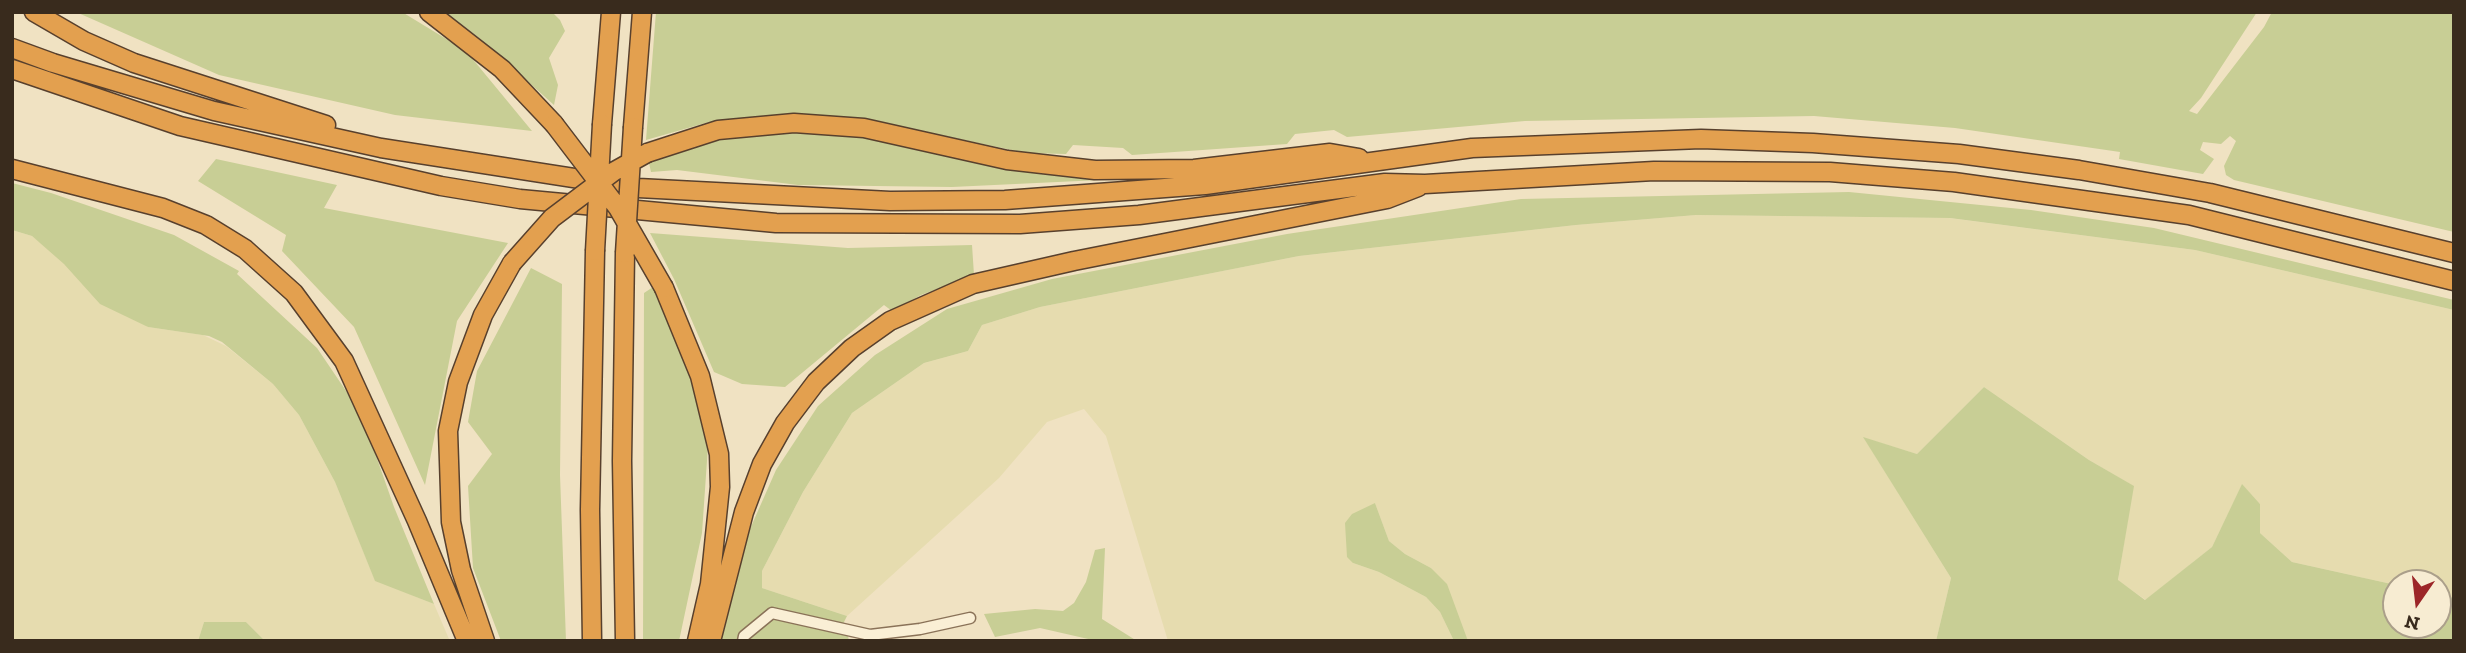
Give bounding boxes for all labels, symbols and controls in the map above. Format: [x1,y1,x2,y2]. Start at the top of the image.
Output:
north arrow [2382,569,2452,639]
text: N [2402,610,2422,636]

